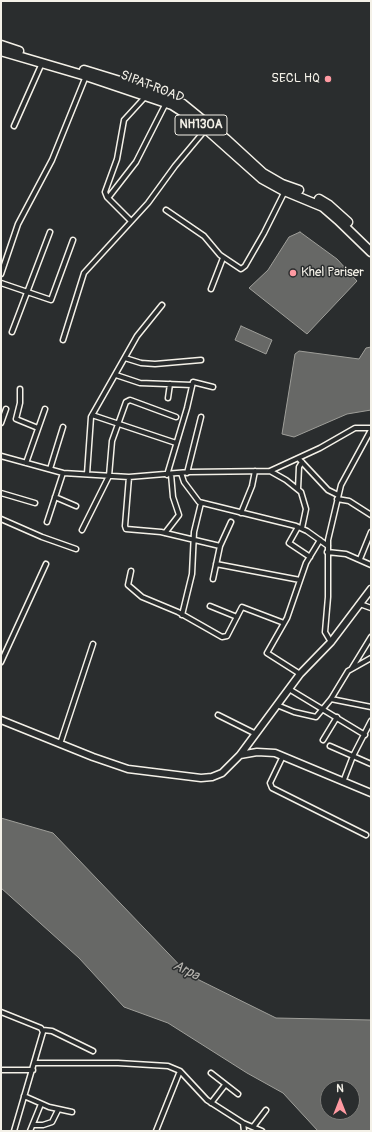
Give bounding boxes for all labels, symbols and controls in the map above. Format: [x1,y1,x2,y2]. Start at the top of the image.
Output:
street label: SIPAT ROAD [118,68,186,106]
place label: SECL HQ [271,71,320,87]
marker: SECL HQ [323,74,333,84]
road number: NH130A [175,115,227,135]
place label: Khel Pariser [301,265,364,281]
marker: Khel Pariser [288,268,298,278]
water label: Arpa [170,957,202,985]
north arrow [320,1080,360,1120]
text: N [336,1082,344,1095]

